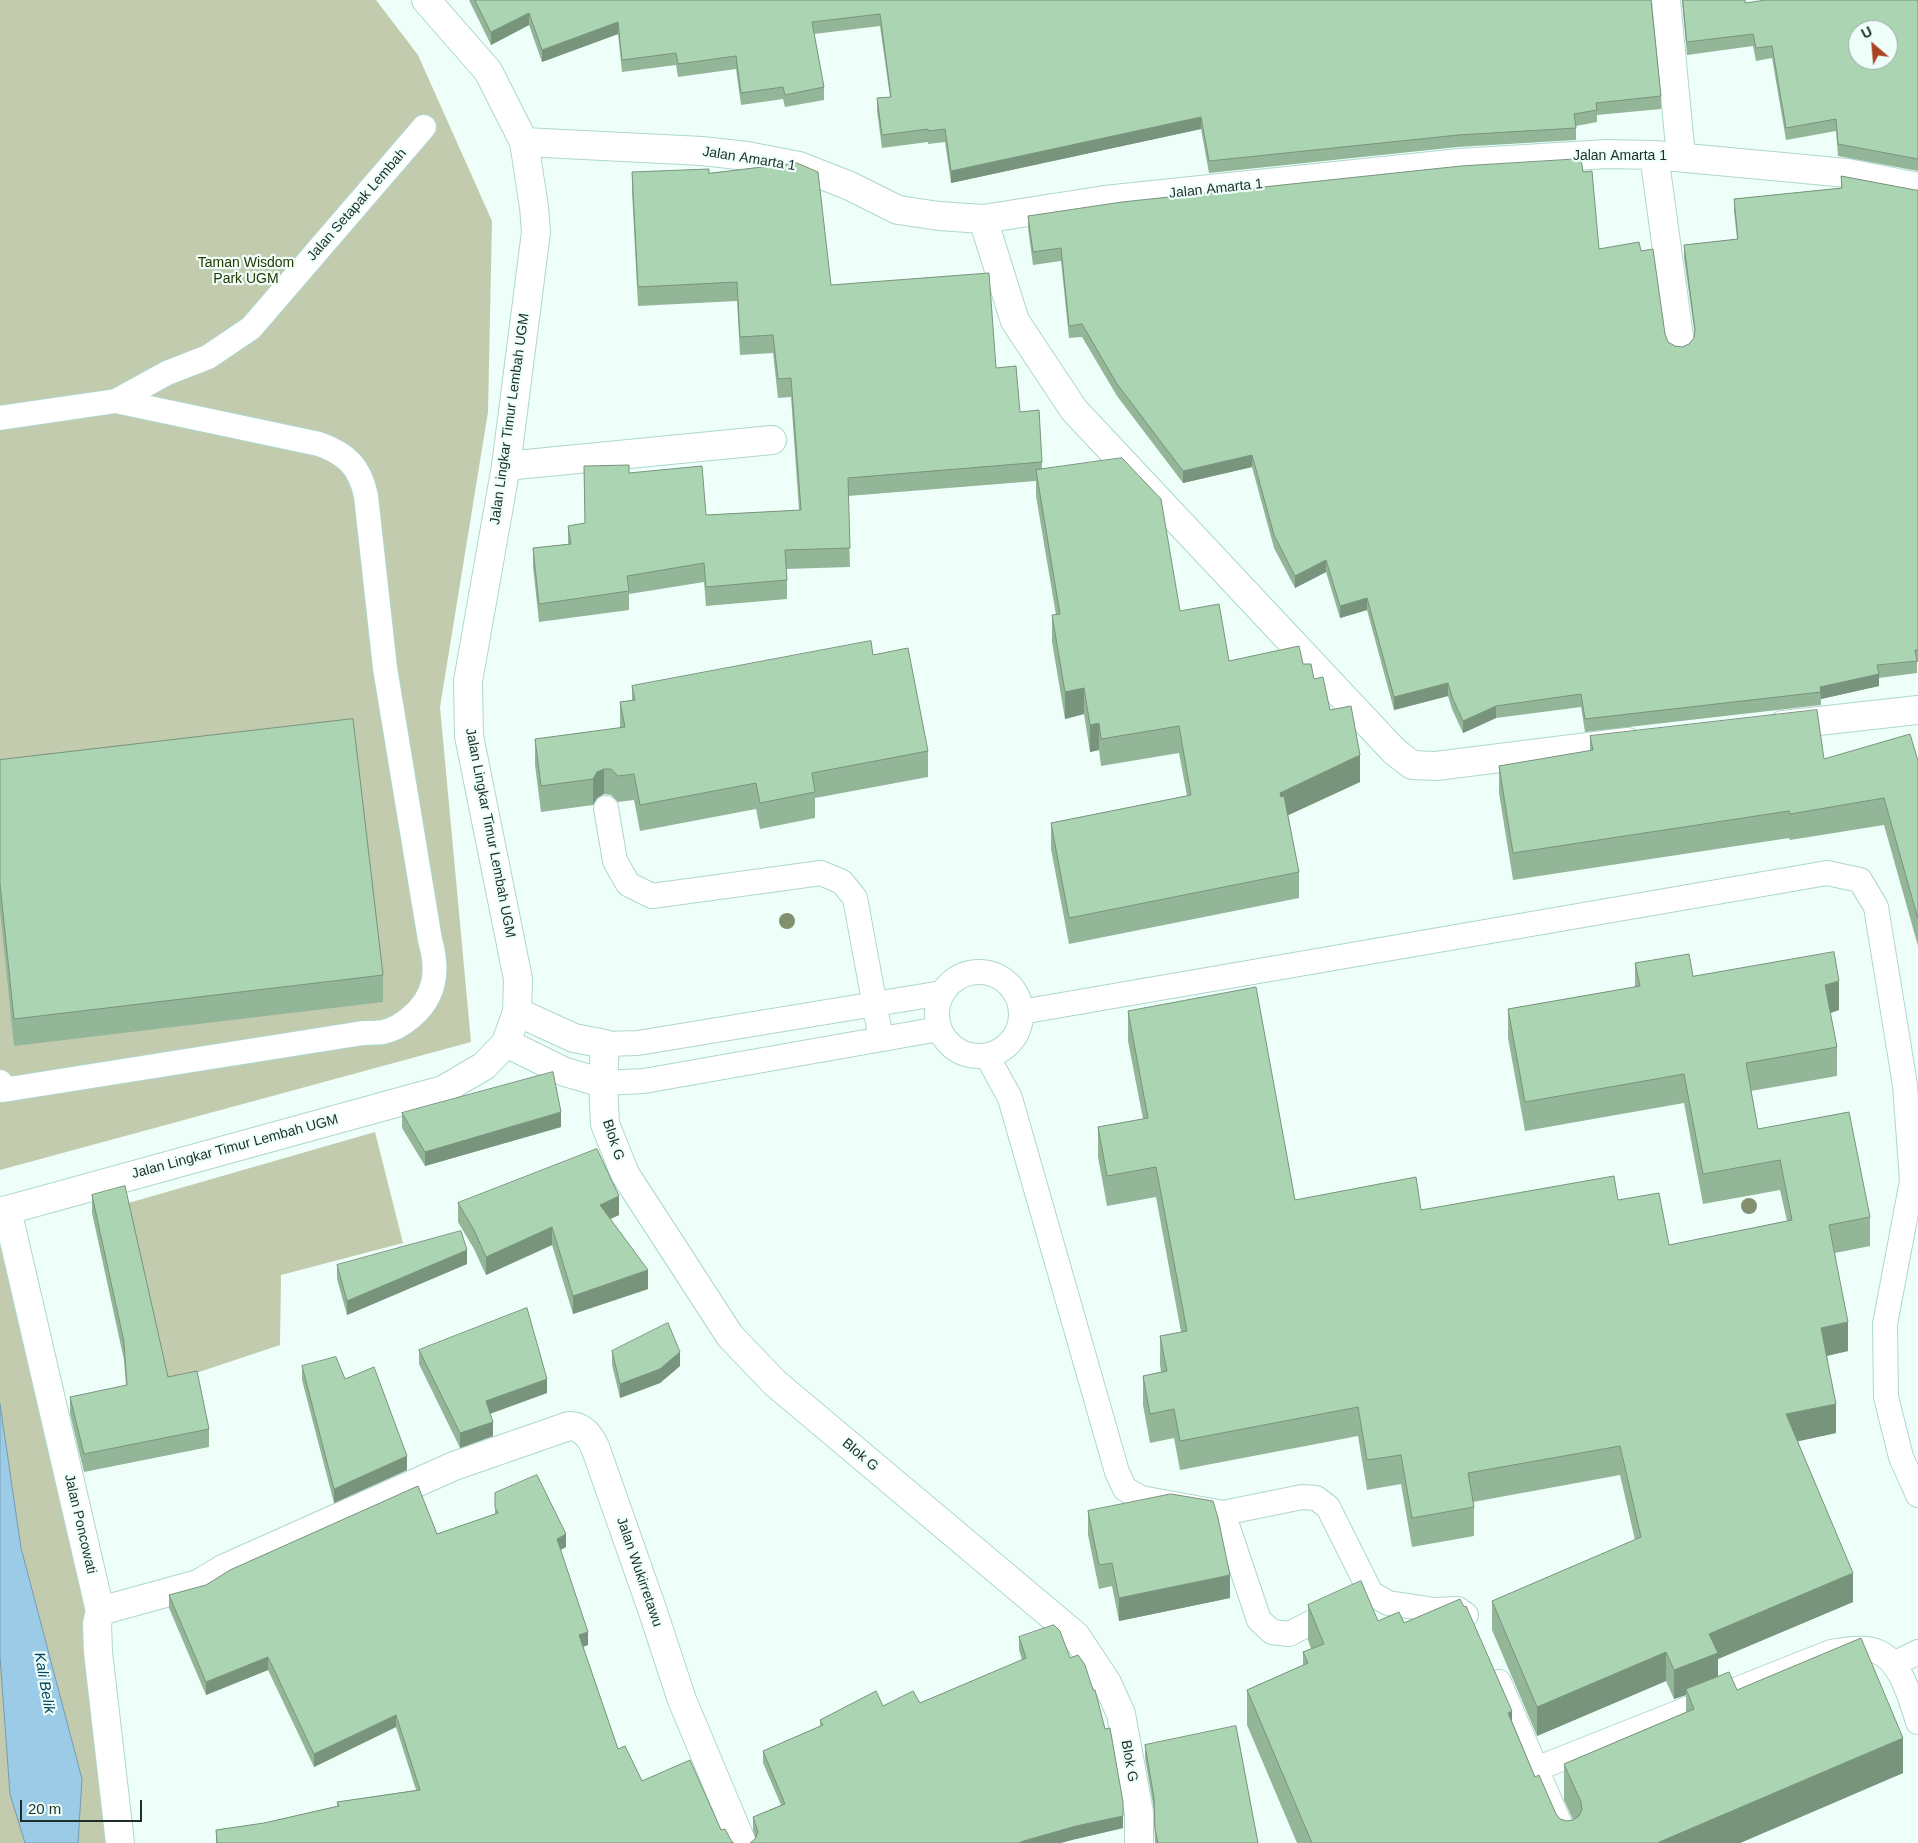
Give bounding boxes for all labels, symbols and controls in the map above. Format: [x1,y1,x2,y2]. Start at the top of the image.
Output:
north arrow [1848,20,1898,70]
text: U [1859,23,1875,42]
street label: Jalan Amarta 1 [701,143,797,175]
street label: Jalan Setapak Lembah [304,145,410,265]
street label: Jalan Amarta 1 [1573,148,1667,164]
street label: Jalan Amarta 1 [1168,176,1264,202]
park label: Taman Wisdom Park UGM [198,255,294,288]
street label: Jalan Lingkar Timur Lembah UGM [487,312,533,526]
street label: Jalan Lingkar Timur Lembah UGM [461,727,519,939]
street label: Jalan Lingkar Timur Lembah UGM [130,1111,340,1183]
street label: Blok G [599,1117,627,1163]
street label: Blok G [839,1435,881,1475]
street label: Jalan Poncowati [60,1472,100,1576]
street label: Jalan Wukirretawu [612,1515,666,1629]
water label: Kali Belik [30,1651,58,1715]
street label: Blok G [1117,1739,1141,1783]
scale bar [22,1790,145,1822]
text: 20 m [28,1800,61,1817]

